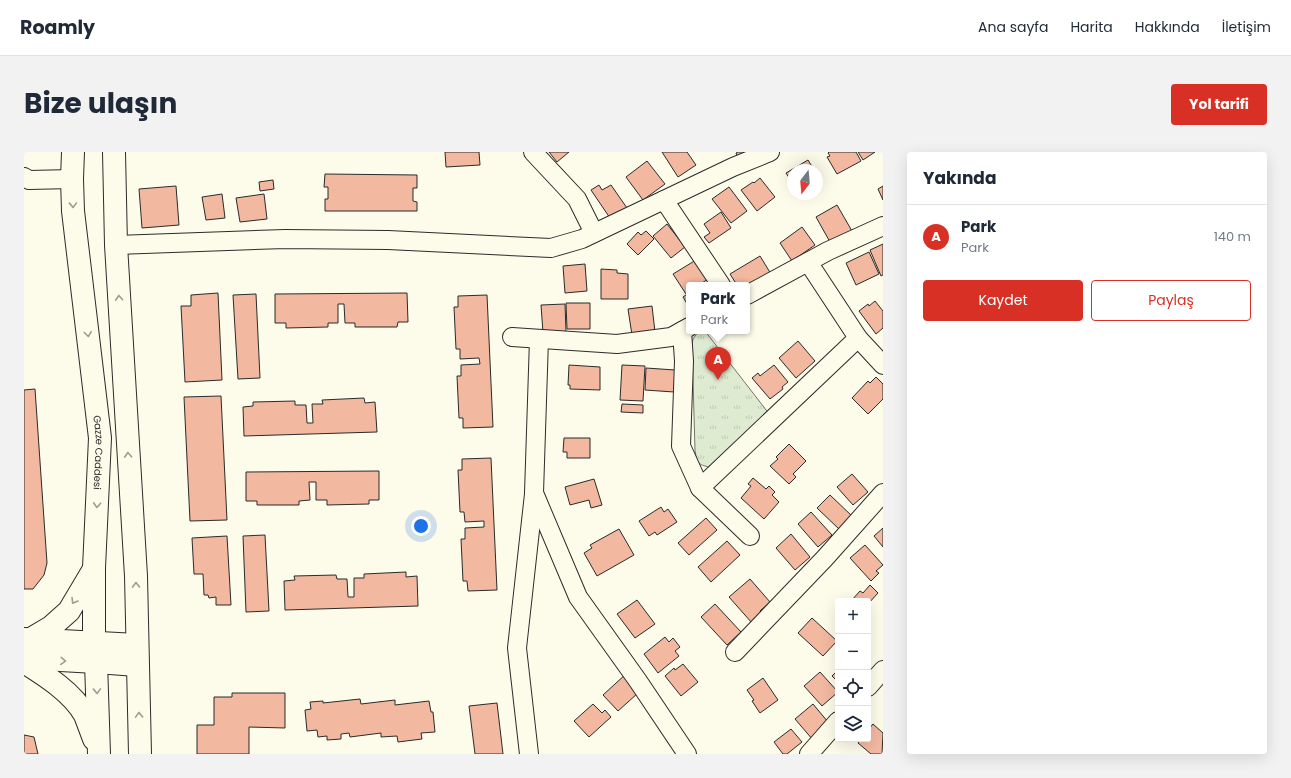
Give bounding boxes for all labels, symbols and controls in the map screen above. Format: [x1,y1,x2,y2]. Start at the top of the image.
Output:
text: Roamly [20,14,95,41]
text: Ana sayfa [978,17,1048,37]
text: Harita [1070,17,1113,37]
text: Hakkında [1135,17,1200,37]
text: İletişim [1222,17,1271,37]
text: Bize ulaşın [24,84,177,123]
button: Yol tarifi [1171,84,1267,125]
north arrow [787,164,823,200]
text: Yakında [923,166,996,190]
one-way arrow [69,202,77,208]
text: Park [961,216,996,237]
text: A [931,227,941,246]
text: 140 m [1214,227,1251,246]
text: Park [961,238,989,257]
button: Kaydet [923,280,1083,321]
button: Paylaş [1091,280,1251,321]
popup [686,282,750,334]
text: Park [700,288,736,309]
one-way arrow [114,295,123,301]
text: Park [700,310,728,329]
one-way arrow [83,331,92,337]
pin: A [705,347,731,380]
street label: Gazze Caddesi [90,414,108,490]
one-way arrow [124,452,133,458]
one-way arrow [93,502,101,508]
your location [411,516,431,536]
one-way arrow [132,582,140,588]
one-way arrow [72,597,79,604]
map controls [835,598,871,742]
button: + [835,598,871,634]
button: − [835,634,871,670]
one-way arrow [60,656,66,665]
button: locate [835,670,871,706]
one-way arrow [92,688,101,694]
button: layers [835,706,871,742]
one-way arrow [135,712,143,718]

